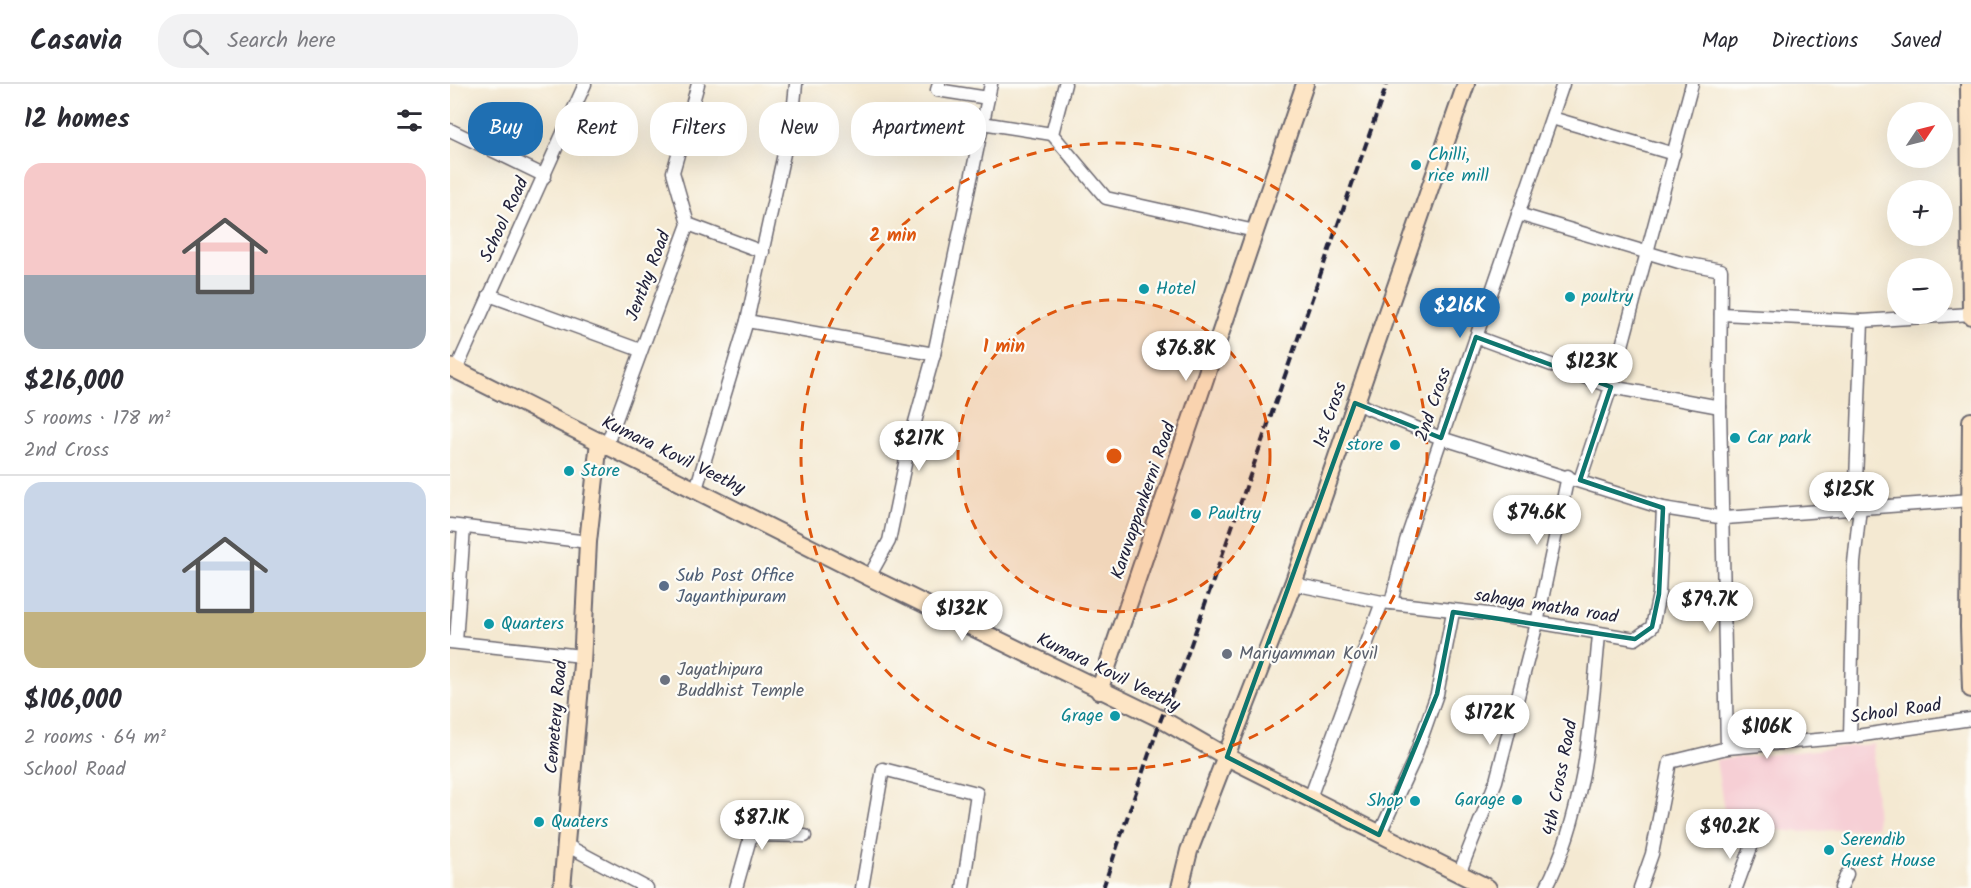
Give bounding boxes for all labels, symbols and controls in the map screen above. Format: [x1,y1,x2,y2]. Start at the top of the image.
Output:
search box [158,14,578,68]
text: Casavia [30,19,122,64]
text: Search here [227,24,336,59]
icon: search [179,25,212,58]
text: Map [1702,25,1738,58]
text: Directions [1771,25,1858,58]
text: Saved [1891,25,1941,58]
text: 12 homes [24,99,130,141]
chip: Buy [468,102,543,156]
chip: Rent [555,102,638,156]
chip: Filters [650,102,747,156]
chip: New [759,102,839,156]
chip: Apartment [851,102,986,156]
north arrow [1887,102,1953,168]
map controls [1887,102,1953,324]
icon: filters [393,104,426,137]
place label: Chilli, rice mill [1428,141,1490,191]
marker: Chilli, rice mill [1409,158,1423,172]
street label: School Road [473,172,538,267]
button: + [1887,180,1953,246]
icon: home [171,202,279,310]
text: 2 min [870,222,916,251]
street label: Jenthy Road [619,226,680,325]
button: − [1887,258,1953,324]
place label: Hotel [1156,275,1196,304]
marker: Hotel [1137,282,1151,296]
place label: poultry [1581,283,1634,312]
pin: $216K [1418,288,1502,339]
marker: poultry [1563,290,1577,304]
text: $216K [1434,291,1486,323]
pin: $76.8K [1137,331,1235,382]
text: 1 min [983,333,1025,362]
text: $76.8K [1156,334,1216,366]
pin: $123K [1550,344,1634,395]
text: $123K [1566,347,1618,379]
text: $216,000 [24,361,123,403]
street label: 2nd Cross [1408,364,1460,446]
street label: 1st Cross [1306,378,1356,452]
text: 5 rooms · 178 m² [24,403,170,435]
street label: Kumara Kovil Veethy [596,409,750,504]
street label: Karuvappankerni Road [1103,417,1185,584]
pin: $217K [877,421,961,472]
text: $217K [893,424,945,456]
place label: Car park [1747,424,1811,453]
place label: store [1346,431,1383,460]
marker: Car park [1728,431,1742,445]
text: 2nd Cross [24,435,109,467]
marker: store [1388,438,1402,452]
centre of rings [1104,446,1124,466]
place label: Store [581,457,620,486]
marker: Store [562,464,576,478]
pin: $125K [1807,472,1891,523]
text: $125K [1823,475,1875,507]
pin: $74.6K [1488,495,1586,546]
text: $74.6K [1507,498,1567,530]
place label: Paultry [1208,500,1261,529]
marker: Paultry [1189,507,1203,521]
icon: home [171,521,279,629]
place label: Sub Post Office Jayanthipuram [676,562,794,612]
marker: Sub Post Office Jayanthipuram [657,579,671,593]
street label: sahaya matha road [1472,581,1621,633]
pin: $79.7K [1661,582,1759,633]
text: $79.7K [1681,585,1739,617]
pin: $132K [920,591,1004,642]
text: $132K [936,594,988,626]
place label: Quarters [501,610,565,639]
marker: Quarters [482,617,496,631]
street label: Kumara Kovil Veethy [1031,626,1185,721]
place label: Mariyamman Kovil [1239,640,1378,669]
marker: Mariyamman Kovil [1220,647,1234,661]
place label: Jayathipura Buddhist Temple [677,656,804,706]
street label: Cemetery Road [538,658,577,775]
marker: Jayathipura Buddhist Temple [658,673,672,687]
text: $106,000 [24,680,122,722]
street label: School Road [1849,691,1944,733]
pin: $172K [1448,695,1532,746]
text: $172K [1464,698,1516,730]
place label: Grage [1061,702,1103,731]
marker: Grage [1108,709,1122,723]
pin: $106K [1725,709,1809,760]
text: $106K [1741,712,1793,744]
street label: 4th Cross Road [1536,717,1587,838]
text: 2 rooms · 64 m² [24,722,166,754]
text: School Road [24,754,125,786]
place label: Garage [1455,786,1505,815]
place label: Shop [1367,787,1403,816]
marker: Garage [1510,793,1524,807]
marker: Shop [1408,794,1422,808]
pin: $87.1K [713,800,811,851]
text: $87.1K [734,803,790,835]
place label: Quaters [551,808,609,837]
pin: $90.2K [1681,809,1779,860]
text: $90.2K [1700,812,1760,844]
marker: Quaters [532,815,546,829]
place label: Serendib Guest House [1841,826,1935,876]
marker: Serendib Guest House [1822,843,1836,857]

